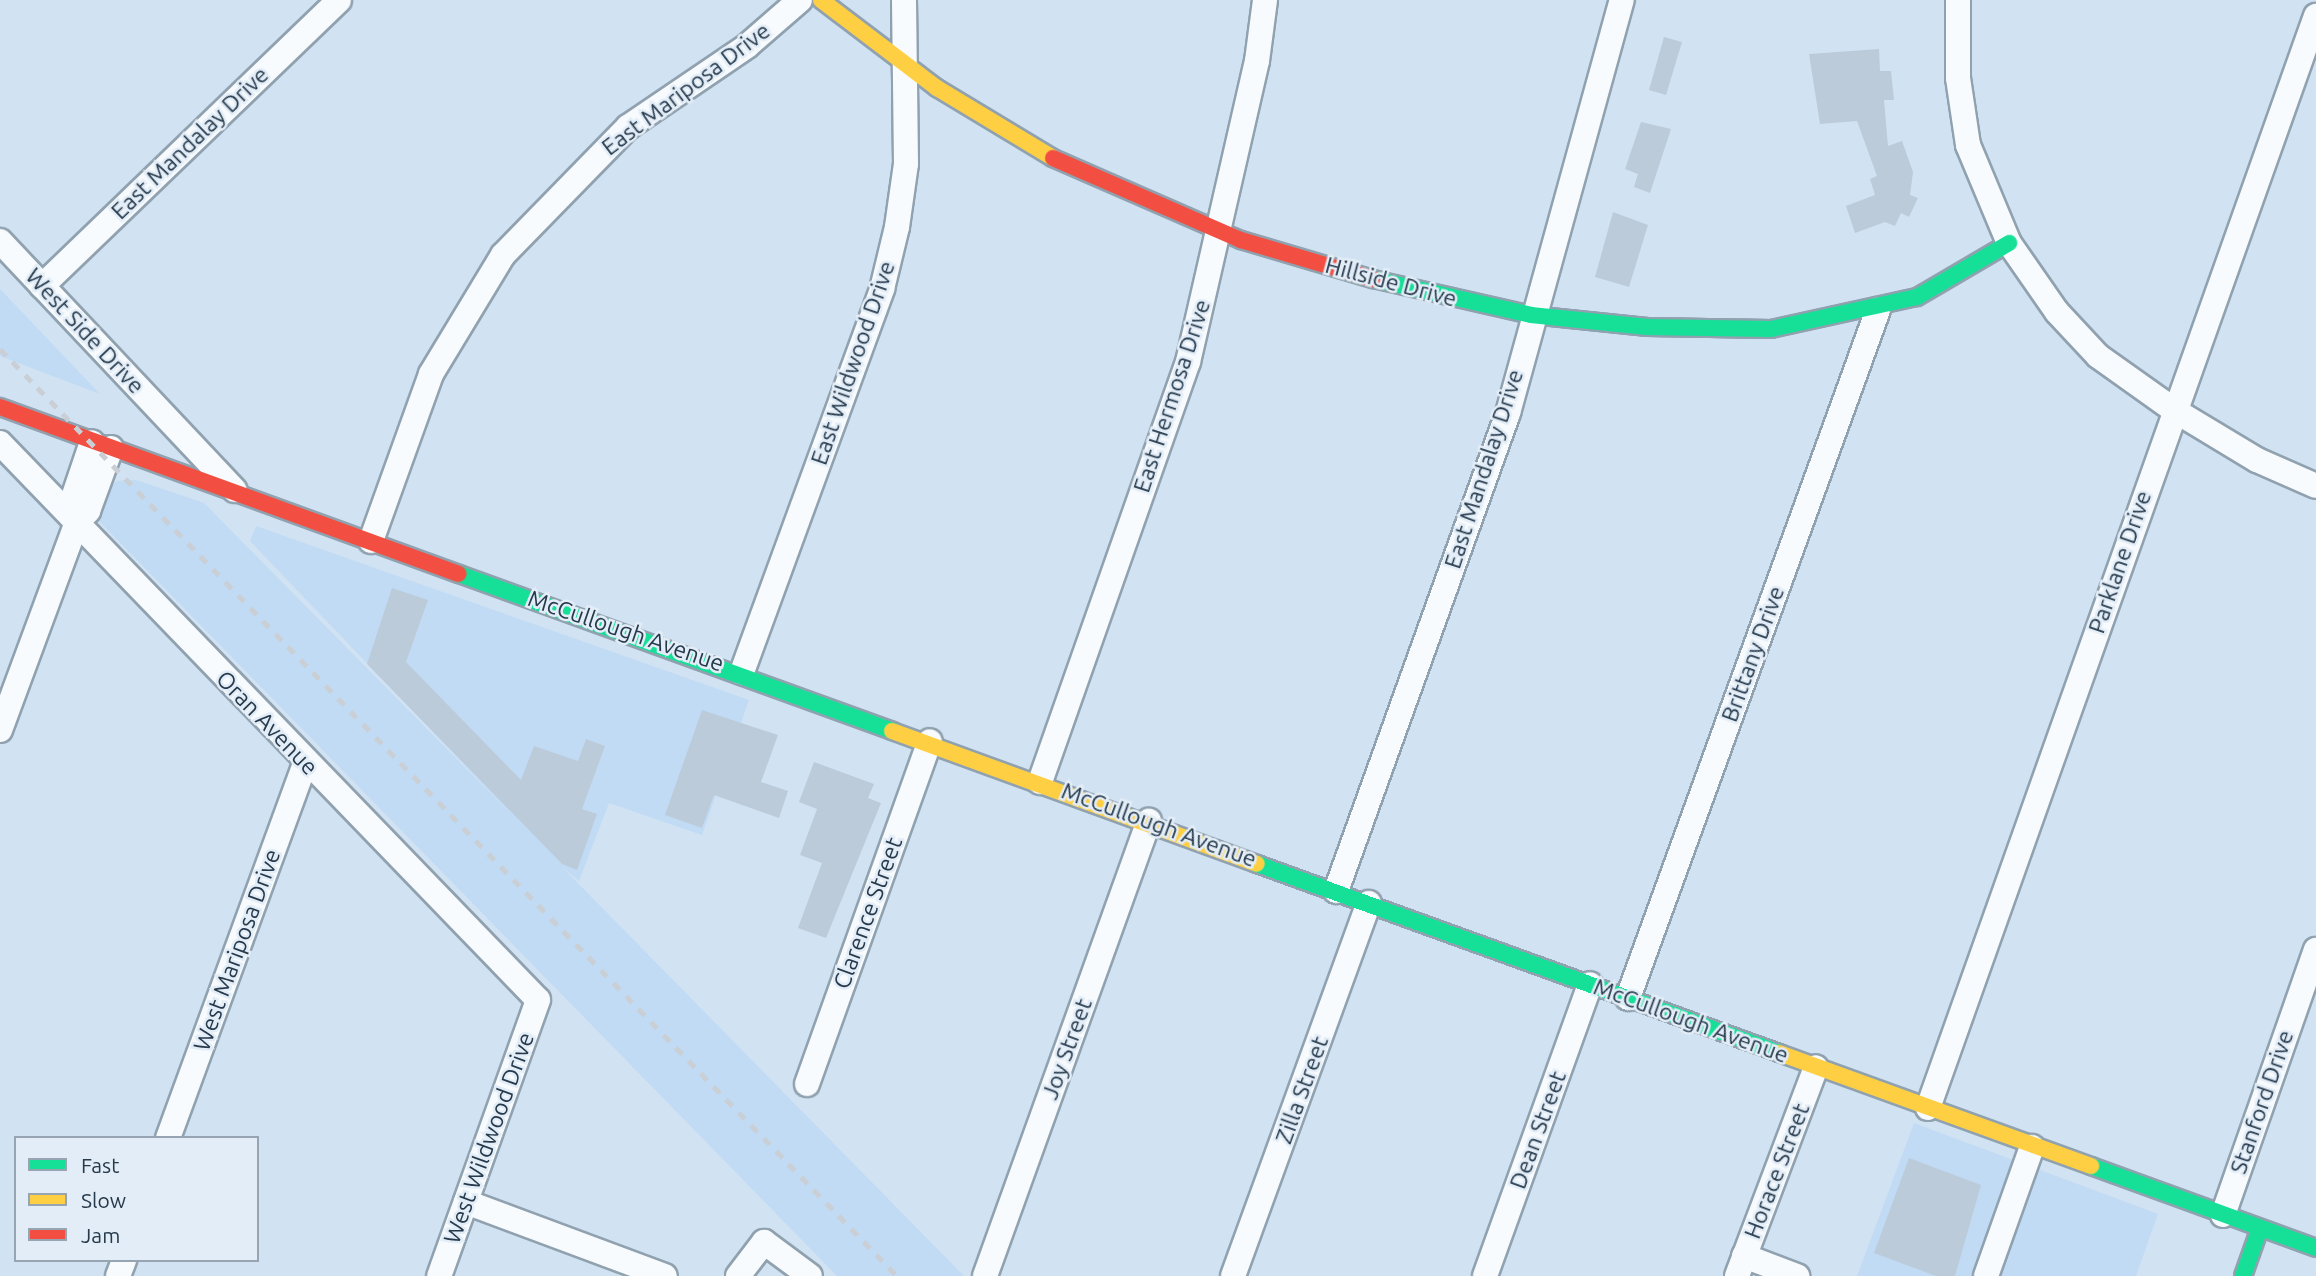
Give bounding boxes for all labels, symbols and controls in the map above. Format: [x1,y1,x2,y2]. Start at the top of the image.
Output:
street label: East Mariposa Drive [596,17,776,161]
street label: East Mandalay Drive [106,61,274,225]
street label: Hillside Drive [1322,251,1460,313]
street label: East Wildwood Drive [805,258,901,468]
street label: West Side Drive [20,263,150,399]
street label: East Hermosa Drive [1128,296,1216,496]
street label: East Mandalay Drive [1439,366,1529,572]
street label: Parklane Drive [2083,487,2157,637]
street label: Brittany Drive [1716,582,1790,726]
street label: McCullough Avenue [524,585,728,677]
street label: Oran Avenue [210,665,324,781]
street label: McCullough Avenue [1058,777,1260,873]
street label: Clarence Street [828,833,908,993]
street label: West Mariposa Drive [188,845,286,1055]
street label: McCullough Avenue [1590,973,1792,1069]
street label: Joy Street [1036,995,1098,1103]
street label: Stanford Drive [2225,1027,2299,1177]
street label: West Wildwood Drive [438,1029,540,1247]
street label: Zilla Street [1270,1033,1334,1147]
street label: Dean Street [1504,1067,1572,1193]
street label: Horace Street [1739,1099,1815,1243]
legend [14,1136,259,1262]
text: Fast [81,1153,119,1177]
text: Slow [81,1188,126,1212]
text: Jam [81,1223,120,1247]

